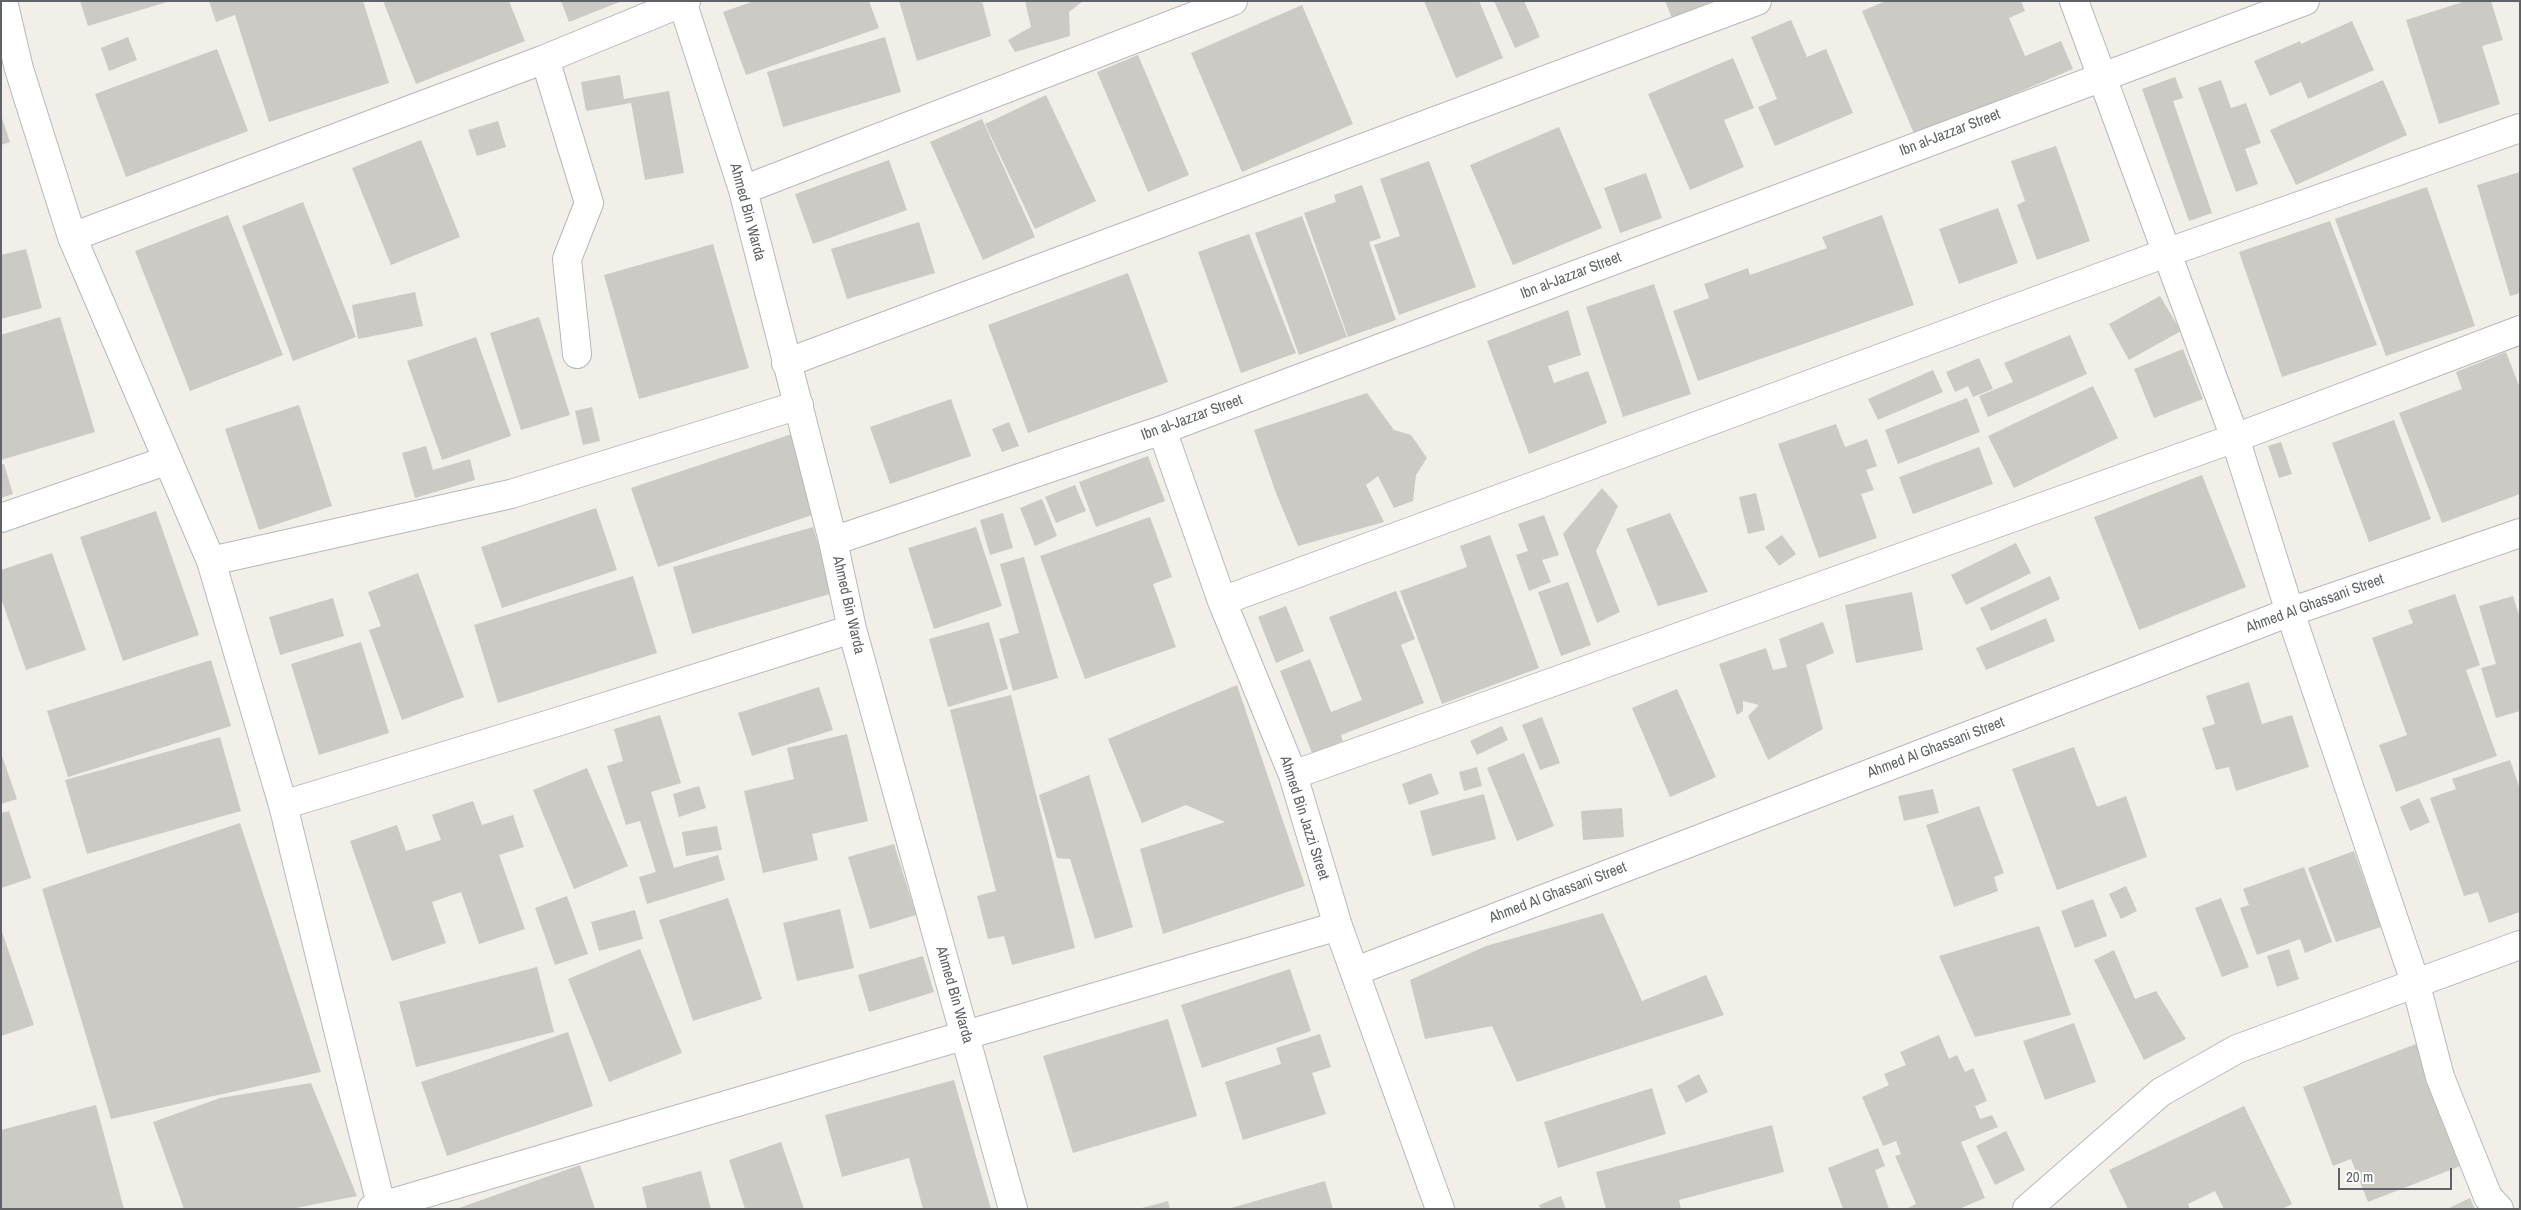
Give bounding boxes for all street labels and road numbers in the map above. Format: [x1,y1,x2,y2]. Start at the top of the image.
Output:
street label: Ibn al-Jazzar Street [1897,105,2003,161]
street label: Ahmed Bin Warda [725,161,769,263]
street label: Ibn al-Jazzar Street [1518,248,1624,304]
street label: Ibn al-Jazzar Street [1139,391,1245,445]
street label: Ahmed Bin Warda [828,554,868,656]
street label: Ahmed Al Ghassani Street [2243,571,2387,637]
street label: Ahmed Al Ghassani Street [1865,714,2007,782]
street label: Ahmed Bin Jazzi Street [1275,754,1333,882]
street label: Ahmed Al Ghassani Street [1487,859,1629,927]
street label: Ahmed Bin Warda [932,944,976,1046]

